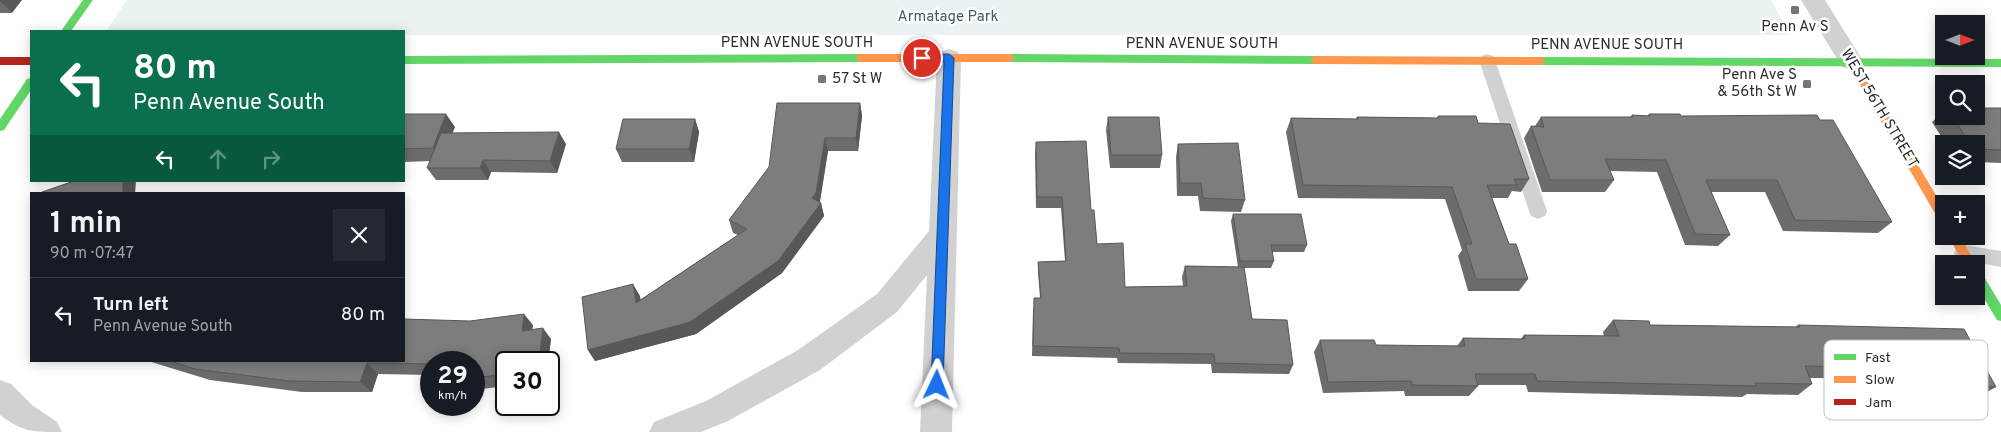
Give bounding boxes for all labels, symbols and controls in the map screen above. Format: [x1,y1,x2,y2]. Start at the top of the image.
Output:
marker: Penn Av S [1789,4,1801,16]
park label: Armatage Park [898,8,999,27]
north arrow [1935,15,1985,65]
map controls [1935,15,1985,305]
place label: Penn Av S [1761,18,1829,37]
street label: PENN AVENUE SOUTH [721,34,873,53]
street label: PENN AVENUE SOUTH [1126,35,1278,54]
street label: PENN AVENUE SOUTH [1531,36,1683,55]
pin [901,37,943,79]
icon: arrive [908,44,936,72]
street label: WEST 56TH STREET [1836,46,1922,172]
text: 80 m [133,47,217,91]
icon: left [50,50,115,115]
place label: Penn Ave S & 56th St W [1717,66,1797,102]
place label: 57 St W [832,70,882,89]
marker: 57 St W [816,73,828,85]
button: search [1935,75,1985,125]
marker: Penn Ave S & 56th St W [1801,78,1813,90]
text: Penn Avenue South [133,90,325,117]
button: layers [1935,135,1985,185]
icon: left [151,145,179,173]
icon: ahead [204,145,232,173]
icon: right [257,145,285,173]
button: + [1935,195,1985,245]
text: 1 min [50,206,122,243]
button: close [333,209,385,261]
text: 90 m · 07:47 [50,244,134,264]
button: − [1935,255,1985,305]
text: Turn left [93,293,169,317]
icon: left [50,301,78,329]
text: 80 m [341,303,385,327]
text: Penn Avenue South [93,317,232,337]
legend [1824,340,1988,420]
text: Fast [1865,350,1891,367]
speed limit sign: 30 [495,351,560,416]
position arrow [910,358,962,410]
text: 29 [437,361,468,393]
text: Slow [1865,372,1895,389]
text: km/h [438,388,467,404]
text: Jam [1865,395,1892,412]

